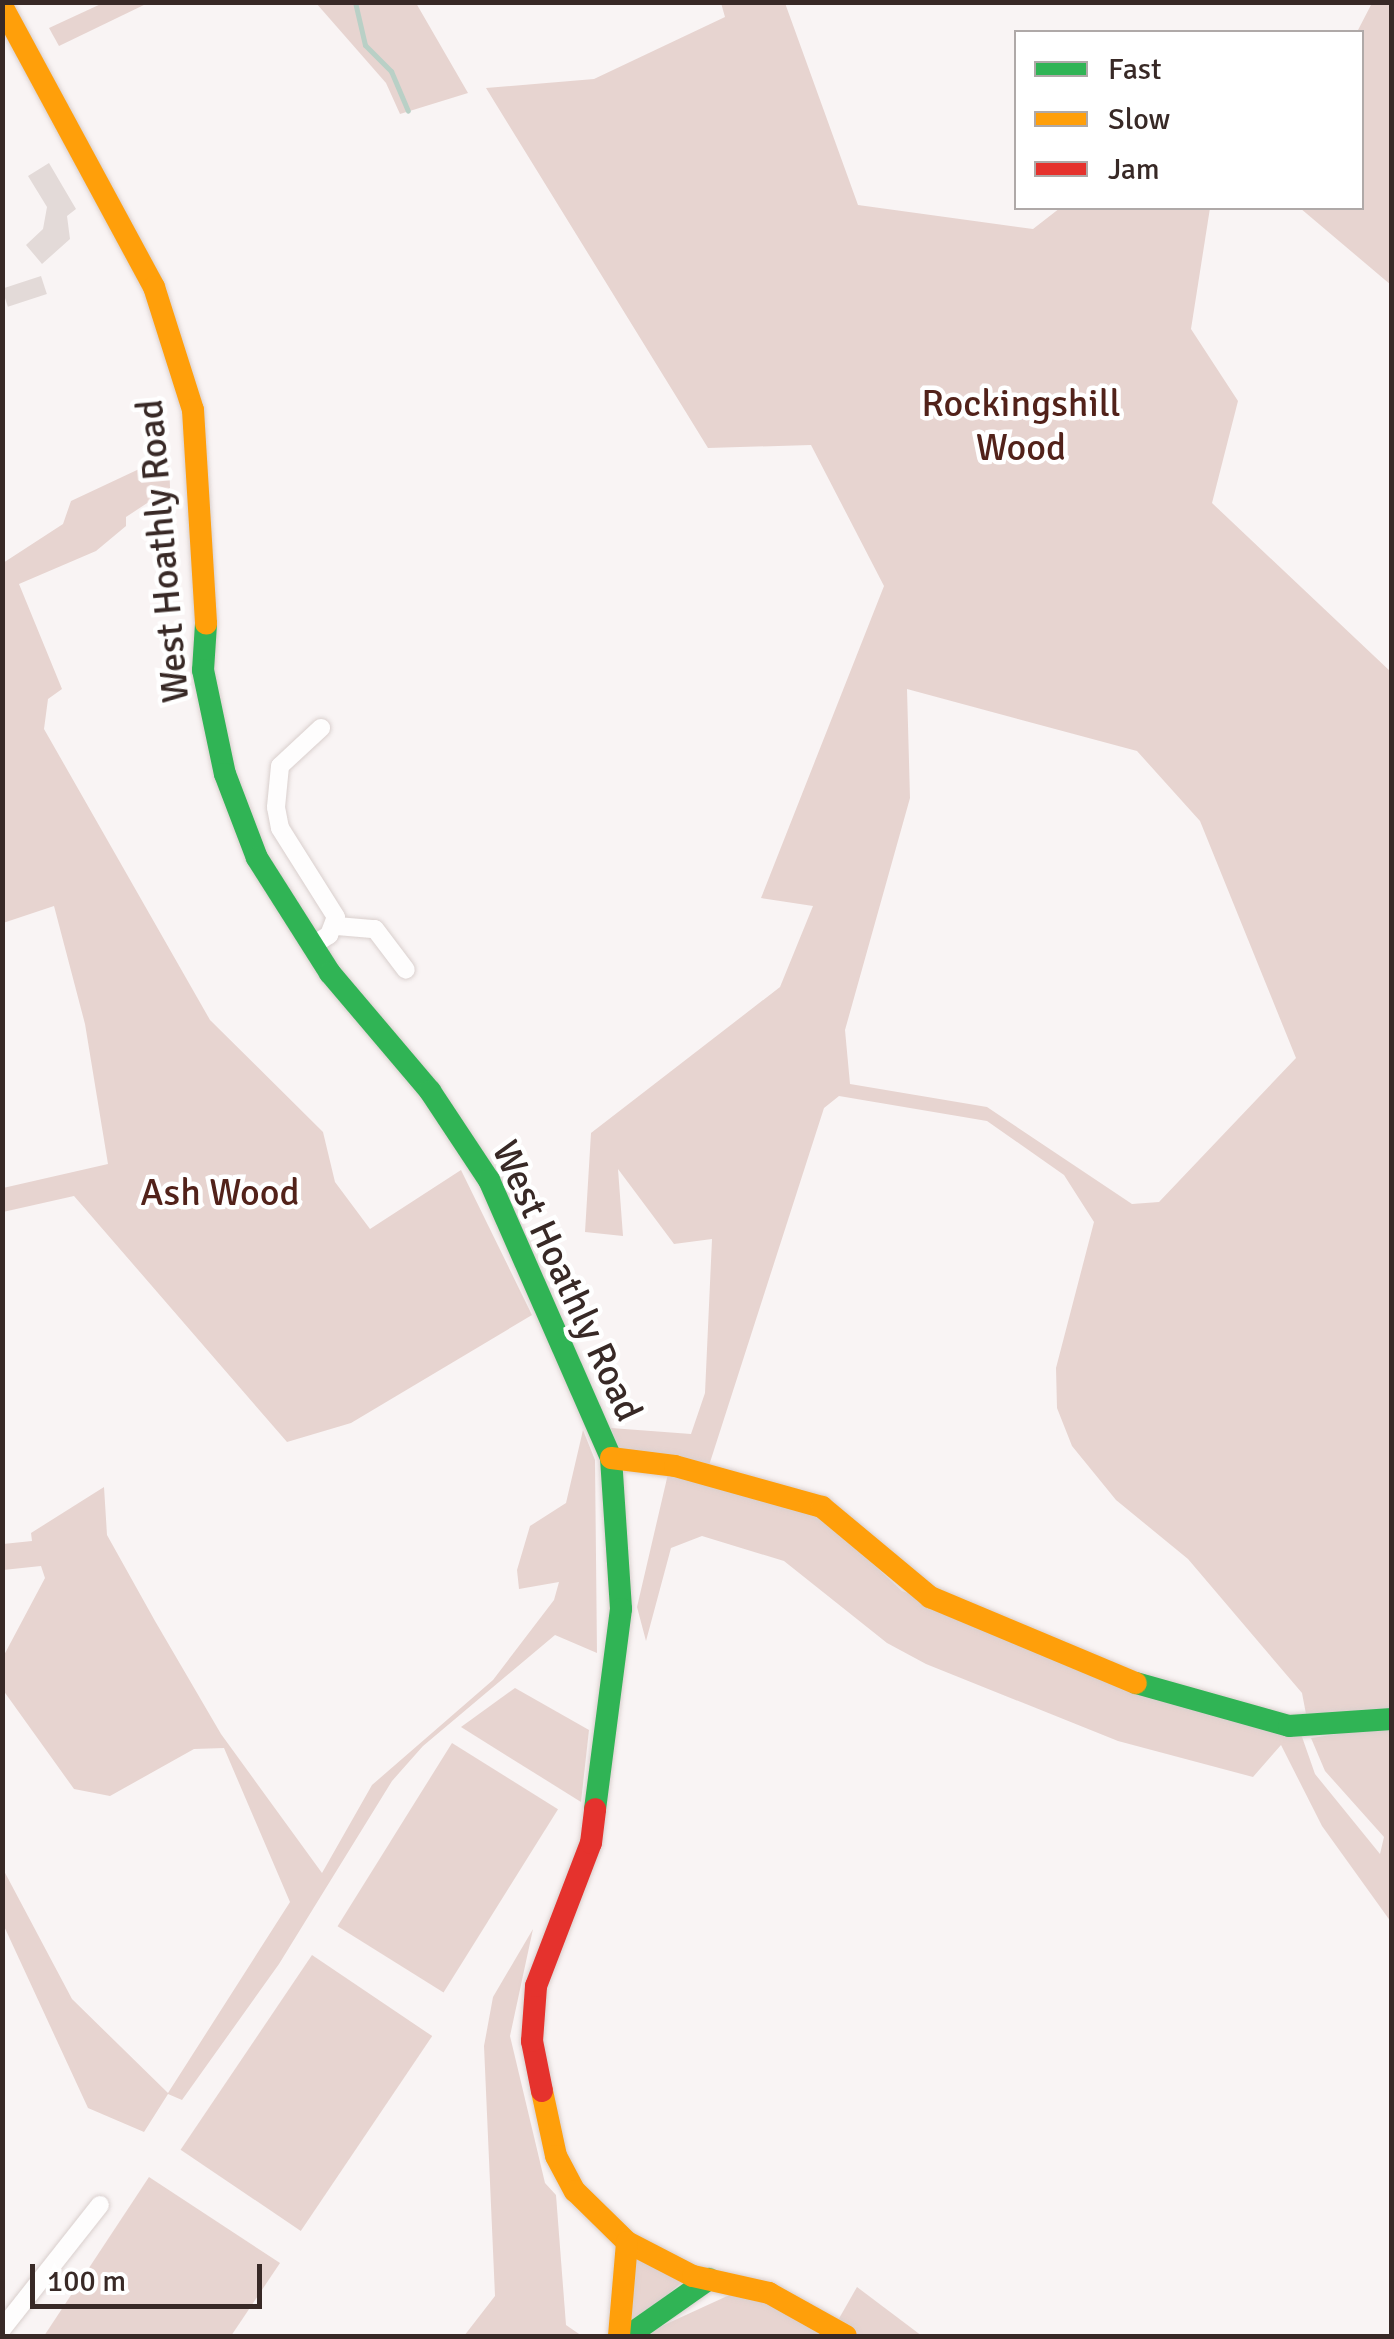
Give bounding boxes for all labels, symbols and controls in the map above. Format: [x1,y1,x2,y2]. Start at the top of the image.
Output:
legend [1014,30,1364,210]
text: Fast [1108,51,1161,88]
text: Slow [1108,101,1170,138]
text: Jam [1108,151,1160,188]
park label: Rockingshill Wood [921,381,1121,470]
street label: West Hoathly Road [127,397,199,705]
street label: West Hoathly Road [482,1133,652,1429]
park label: Ash Wood [140,1170,300,1216]
scale bar [35,2244,268,2306]
text: 100 m [47,2263,126,2300]

